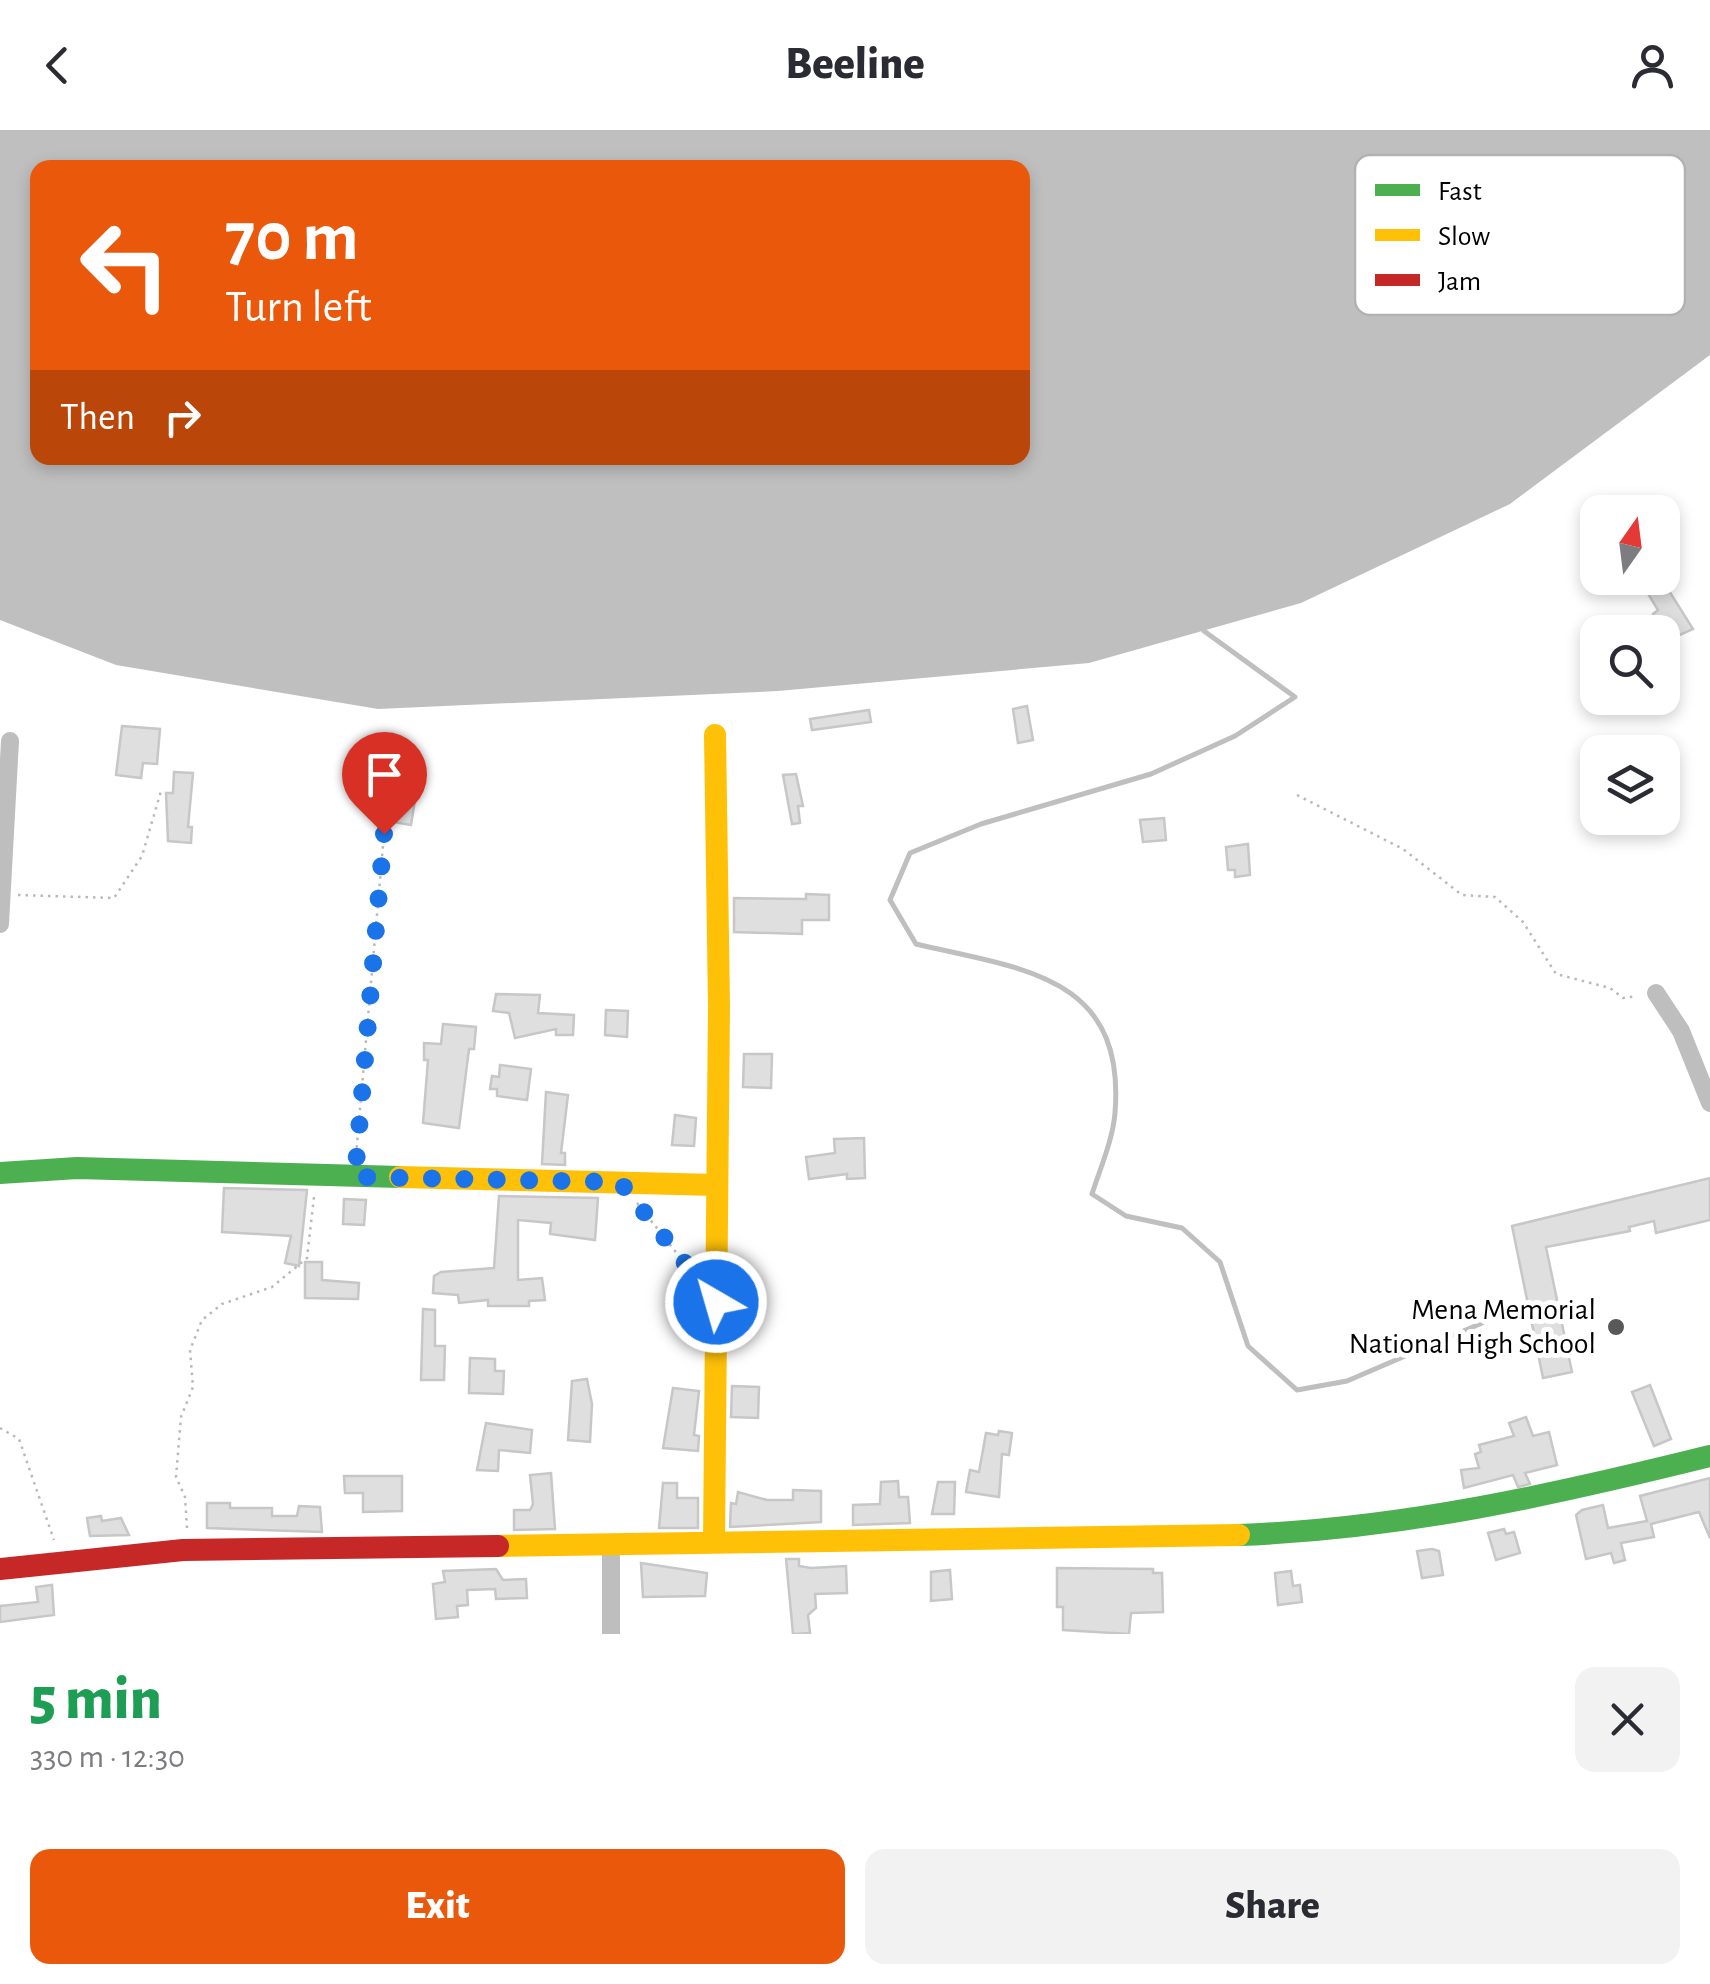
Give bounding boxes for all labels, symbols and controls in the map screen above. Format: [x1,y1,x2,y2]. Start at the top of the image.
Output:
icon: back [30,38,85,93]
icon: person [1625,38,1680,93]
text: Beeline [785,42,925,87]
legend [1355,155,1685,315]
text: Fast [1438,178,1482,206]
icon: left [60,200,190,330]
text: 70 m [225,203,359,273]
text: Slow [1438,223,1490,251]
text: Jam [1438,268,1481,296]
text: Turn left [225,285,372,330]
icon: right [155,390,210,445]
text: Then [60,399,135,437]
north arrow [1580,495,1680,595]
map controls [1580,495,1680,835]
button: search [1580,615,1680,715]
pin [342,732,427,835]
button: layers [1580,735,1680,835]
icon: arrive [357,747,412,802]
position arrow [664,1250,768,1354]
place label: Mena Memorial National High School [1349,1295,1596,1359]
marker: Mena Memorial National High School [1605,1316,1627,1338]
button: close [1575,1667,1680,1772]
text: 5 min [30,1670,162,1730]
text: 330 m · 12:30 [30,1741,185,1773]
button: Exit [30,1849,845,1964]
button: Share [865,1849,1680,1964]

